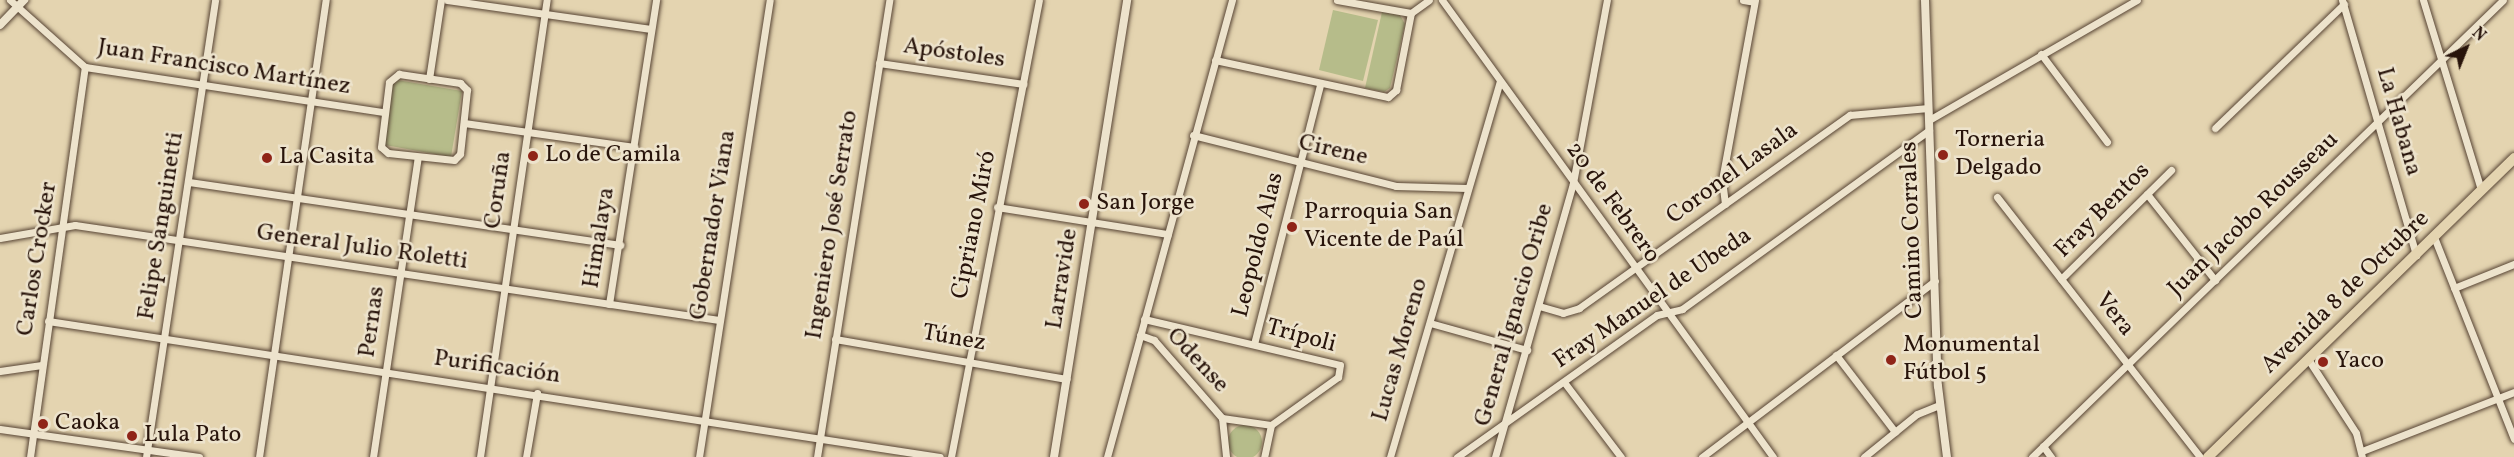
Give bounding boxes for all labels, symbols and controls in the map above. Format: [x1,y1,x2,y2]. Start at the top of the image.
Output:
north arrow [2436,18,2496,78]
text: N [2467,23,2490,47]
street label: Apóstoles [901,33,1007,75]
street label: Juan Francisco Martínez [95,34,353,102]
street label: La Habana [2369,64,2427,180]
street label: Ingeniero José Serrato [801,108,865,342]
street label: Coronel Lasala [1662,117,1804,231]
street label: Juan Jacobo Rousseau [2163,126,2345,304]
place label: Torneria Delgado [1955,127,2045,183]
street label: Gobernador Viana [685,128,743,322]
street label: Cirene [1296,129,1370,173]
street label: Felipe Sanguinetti [133,130,191,322]
street label: 20 de Febrero [1558,137,1666,269]
street label: Camino Corrales [1896,141,1930,319]
place label: Lo de Camila [545,142,681,170]
place label: La Casita [279,144,375,172]
marker: Torneria Delgado [1936,148,1950,162]
street label: Coruña [479,149,519,231]
marker: Lo de Camila [526,149,540,163]
street label: Cipriano Miró [947,149,1003,301]
marker: La Casita [260,151,274,165]
street label: Fray Bentos [2049,157,2157,265]
street label: Leopoldo Alas [1227,170,1291,320]
street label: Carlos Crocker [12,180,64,338]
street label: Himalaya [578,185,622,291]
place label: San Jorge [1096,190,1195,218]
marker: San Jorge [1077,197,1091,211]
place label: Parroquia San Vicente de Paúl [1304,199,1464,255]
street label: General Ignacio Oribe [1469,200,1561,430]
street label: Avenida 8 de Octubre [2256,205,2436,381]
street label: General Julio Roletti [255,219,469,277]
marker: Parroquia San Vicente de Paúl [1285,220,1299,234]
street label: Fray Manuel de Ubeda [1548,222,1758,376]
street label: Larravide [1041,227,1085,331]
street label: Lucas Moreno [1367,275,1435,425]
street label: Pernas [354,285,392,359]
street label: Vera [2088,287,2140,343]
street label: Trípoli [1263,314,1339,360]
street label: Túnez [920,319,988,359]
street label: Odense [1160,322,1234,400]
place label: Monumental Fútbol 5 [1903,332,2040,388]
street label: Purificación [432,345,562,391]
place label: Yaco [2335,348,2384,376]
marker: Monumental Fútbol 5 [1884,353,1898,367]
marker: Yaco [2316,355,2330,369]
place label: Caoka [55,410,120,438]
marker: Caoka [36,417,50,431]
place label: Lula Pato [144,422,241,450]
marker: Lula Pato [125,429,139,443]

